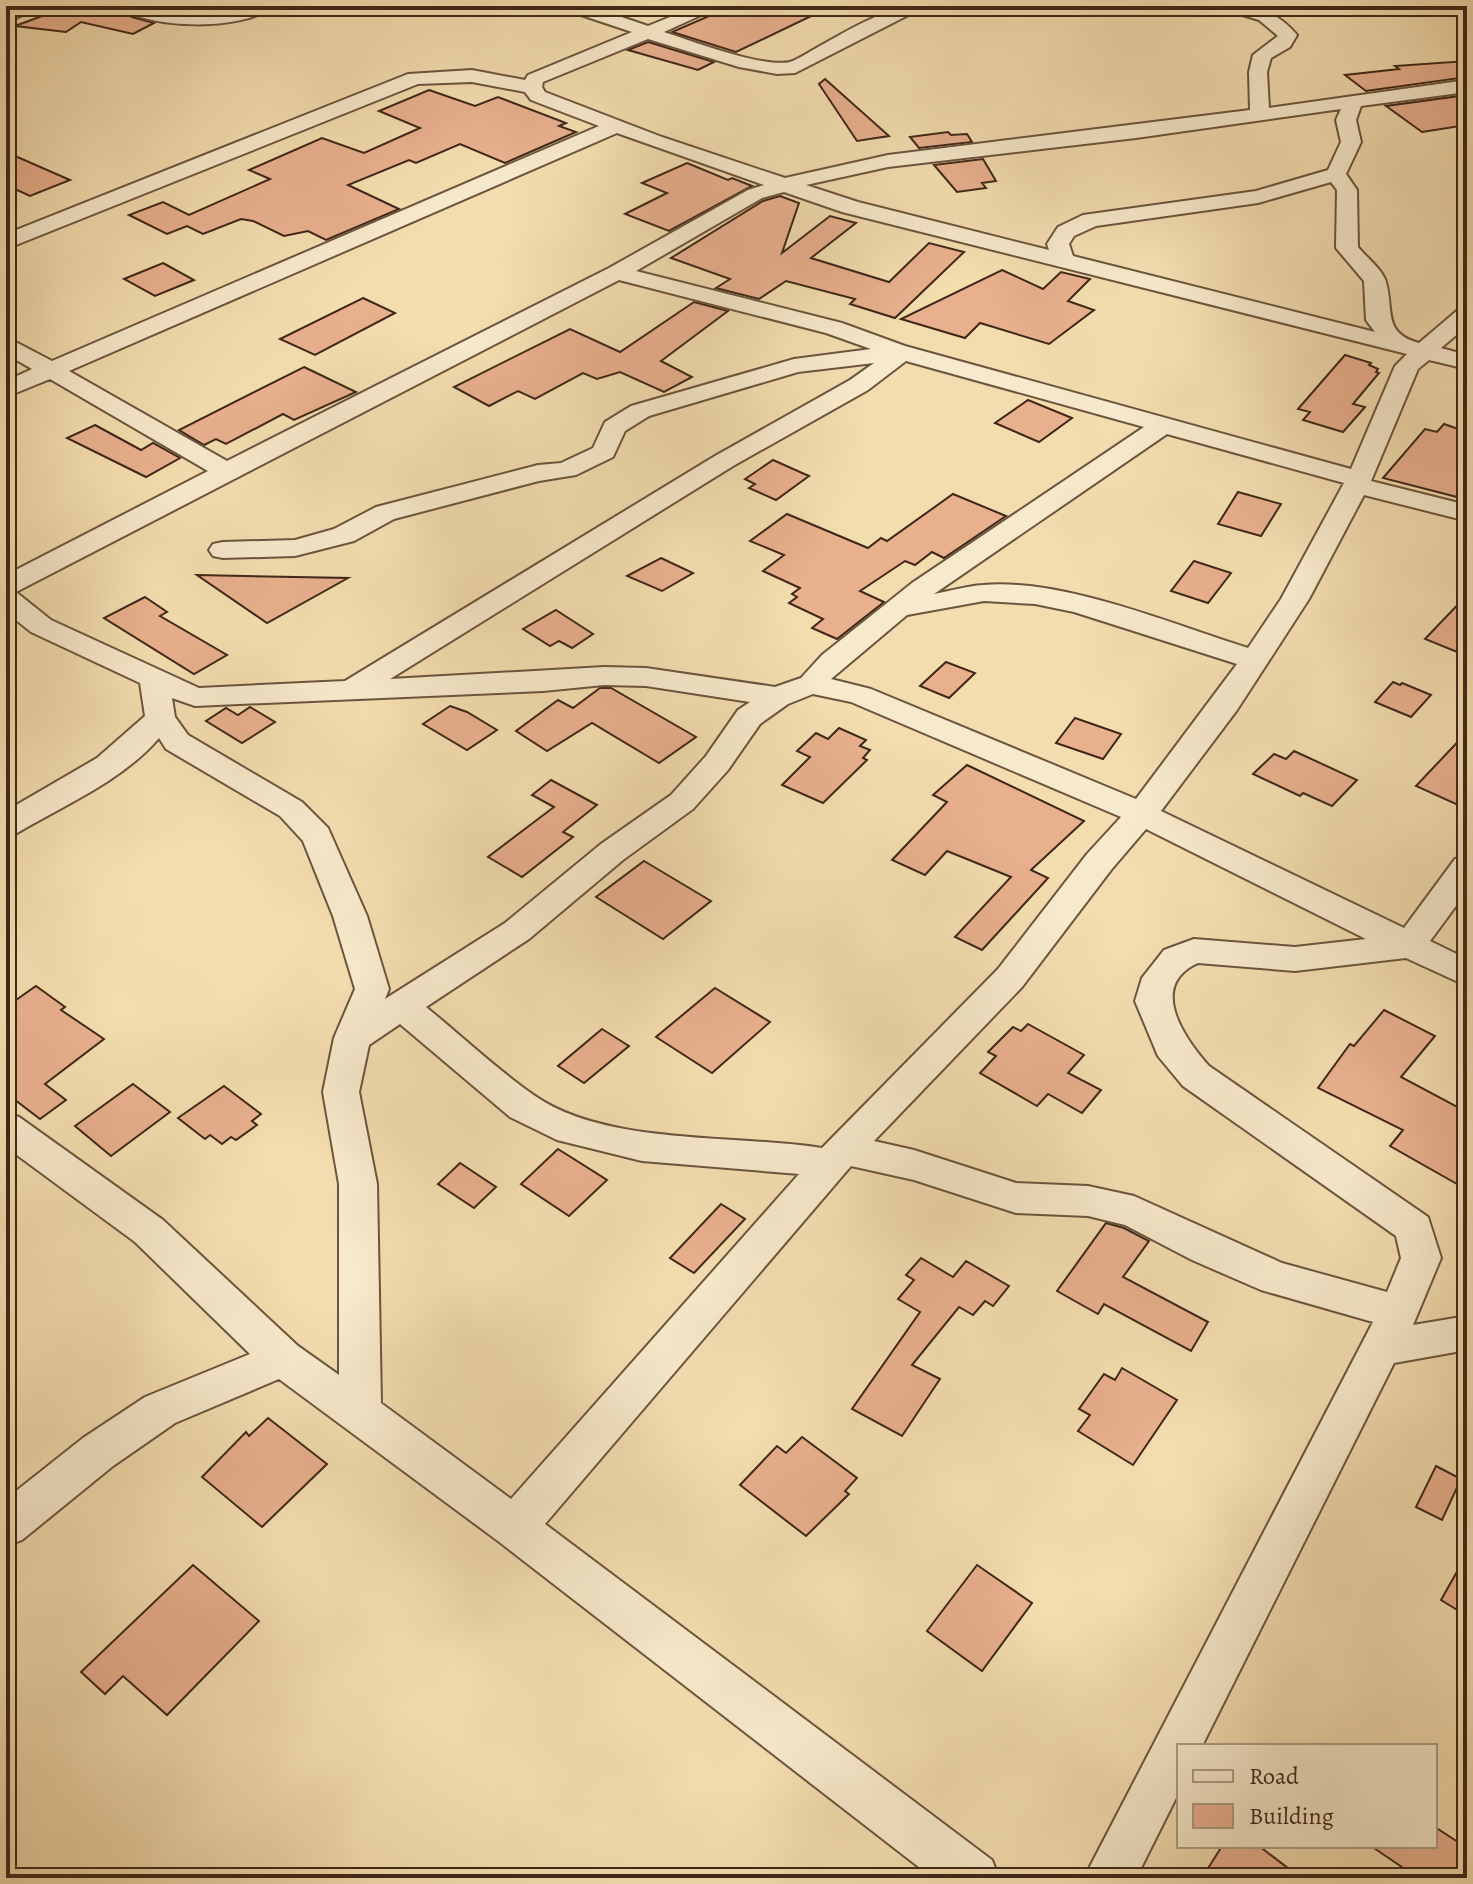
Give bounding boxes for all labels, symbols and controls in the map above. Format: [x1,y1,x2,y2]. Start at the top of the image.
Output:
legend [1177,1744,1437,1848]
text: Road [1249,1760,1299,1792]
text: Building [1249,1800,1334,1832]

